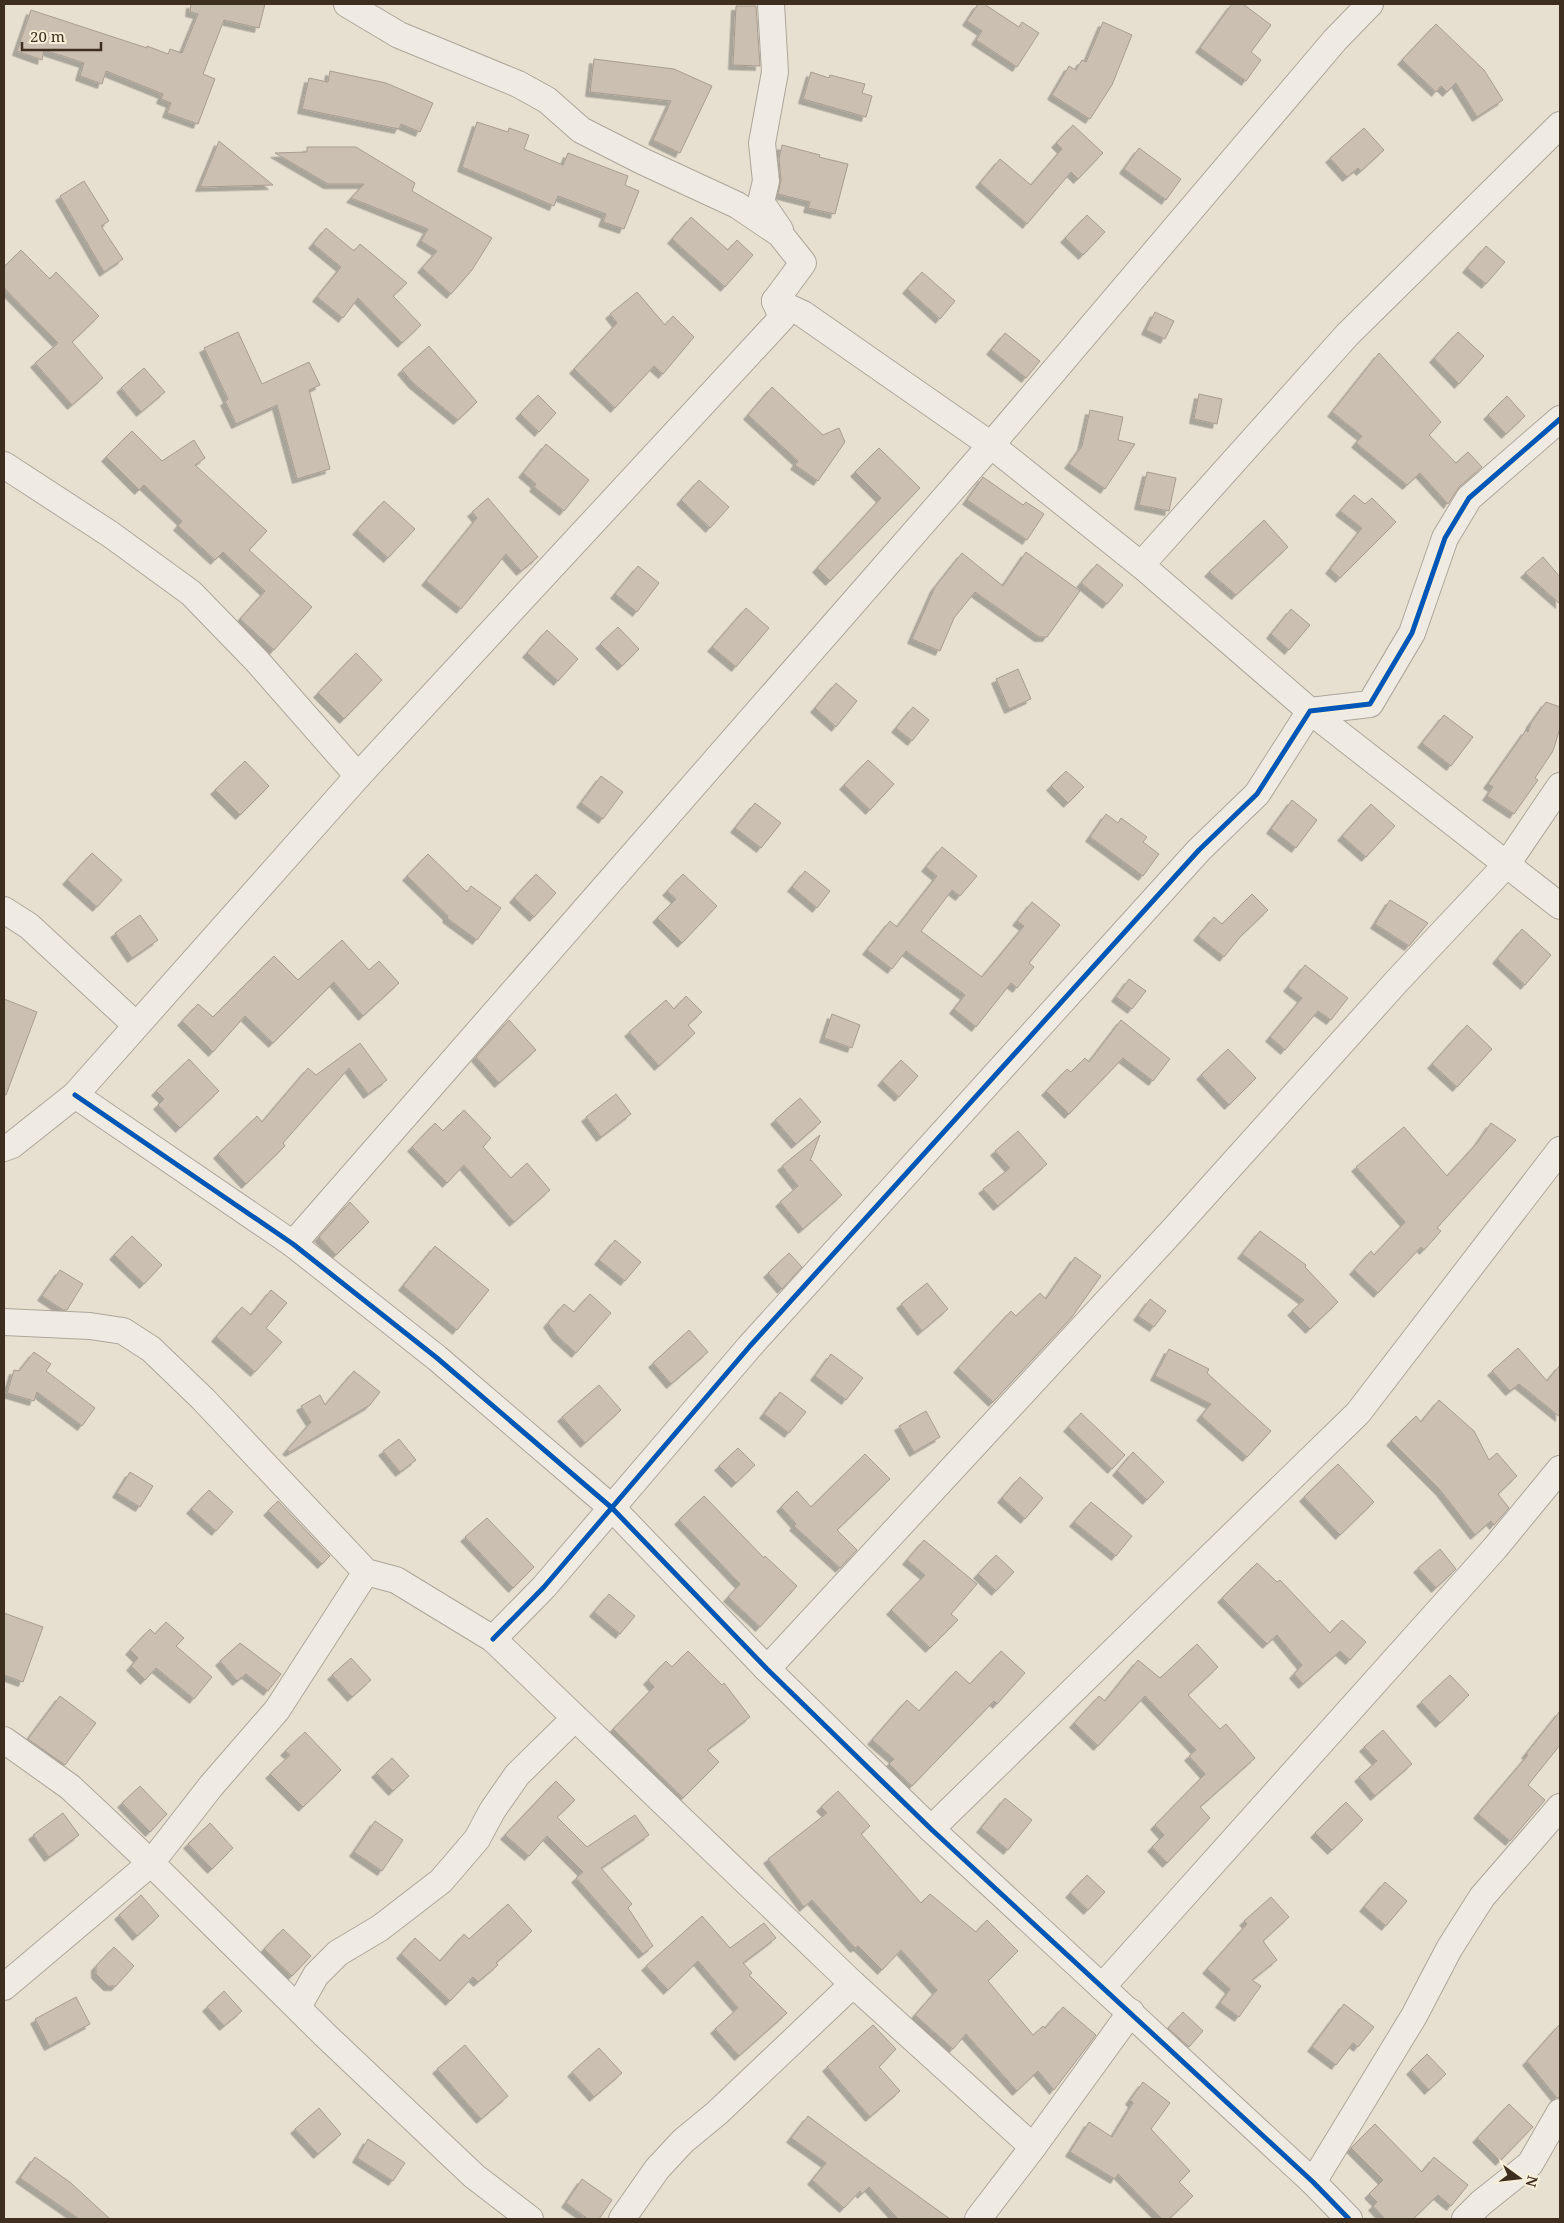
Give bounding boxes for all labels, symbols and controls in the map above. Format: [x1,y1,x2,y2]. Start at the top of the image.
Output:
scale bar [22,20,101,52]
text: 20 m [30,26,65,46]
north arrow [1494,2153,1544,2203]
text: N [1521,2174,1543,2189]

